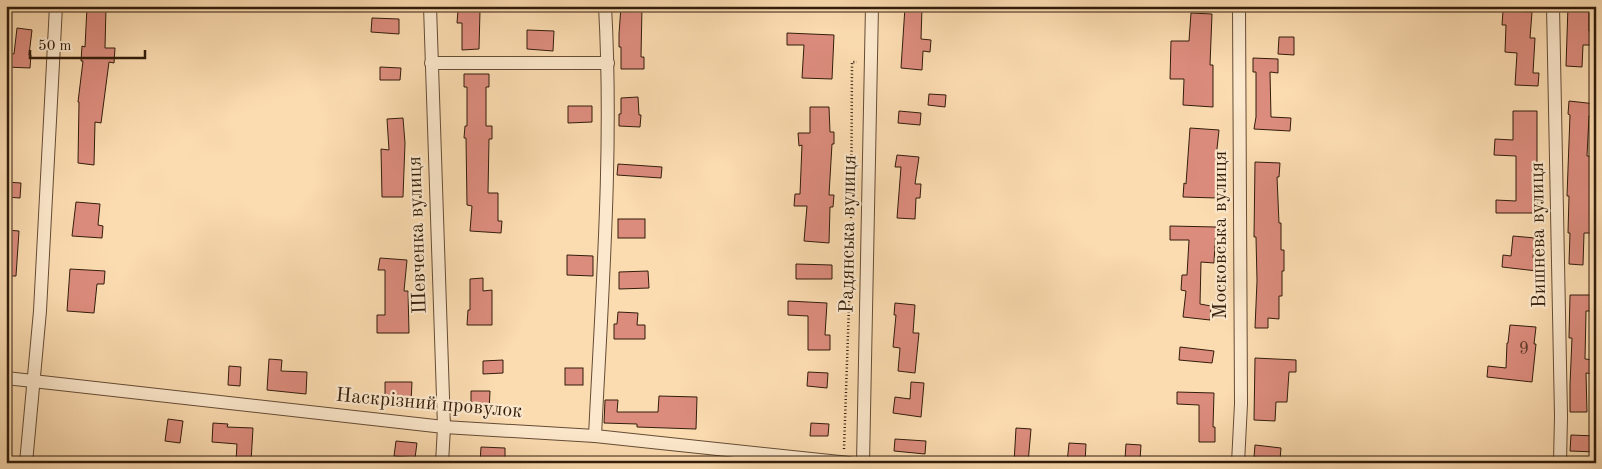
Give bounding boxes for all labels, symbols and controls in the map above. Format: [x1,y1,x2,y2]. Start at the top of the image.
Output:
scale bar [30,28,145,60]
text: 50 m [38,39,72,54]
street label: Московська вулиця [1211,151,1231,319]
street label: Радянська вулиця [838,155,860,313]
street label: Шевченка вулиця [405,156,431,314]
street label: Вишнева вулиця [1528,162,1550,308]
house number: 9 [1519,340,1529,358]
street label: Наскрізний провулок [335,386,523,422]

